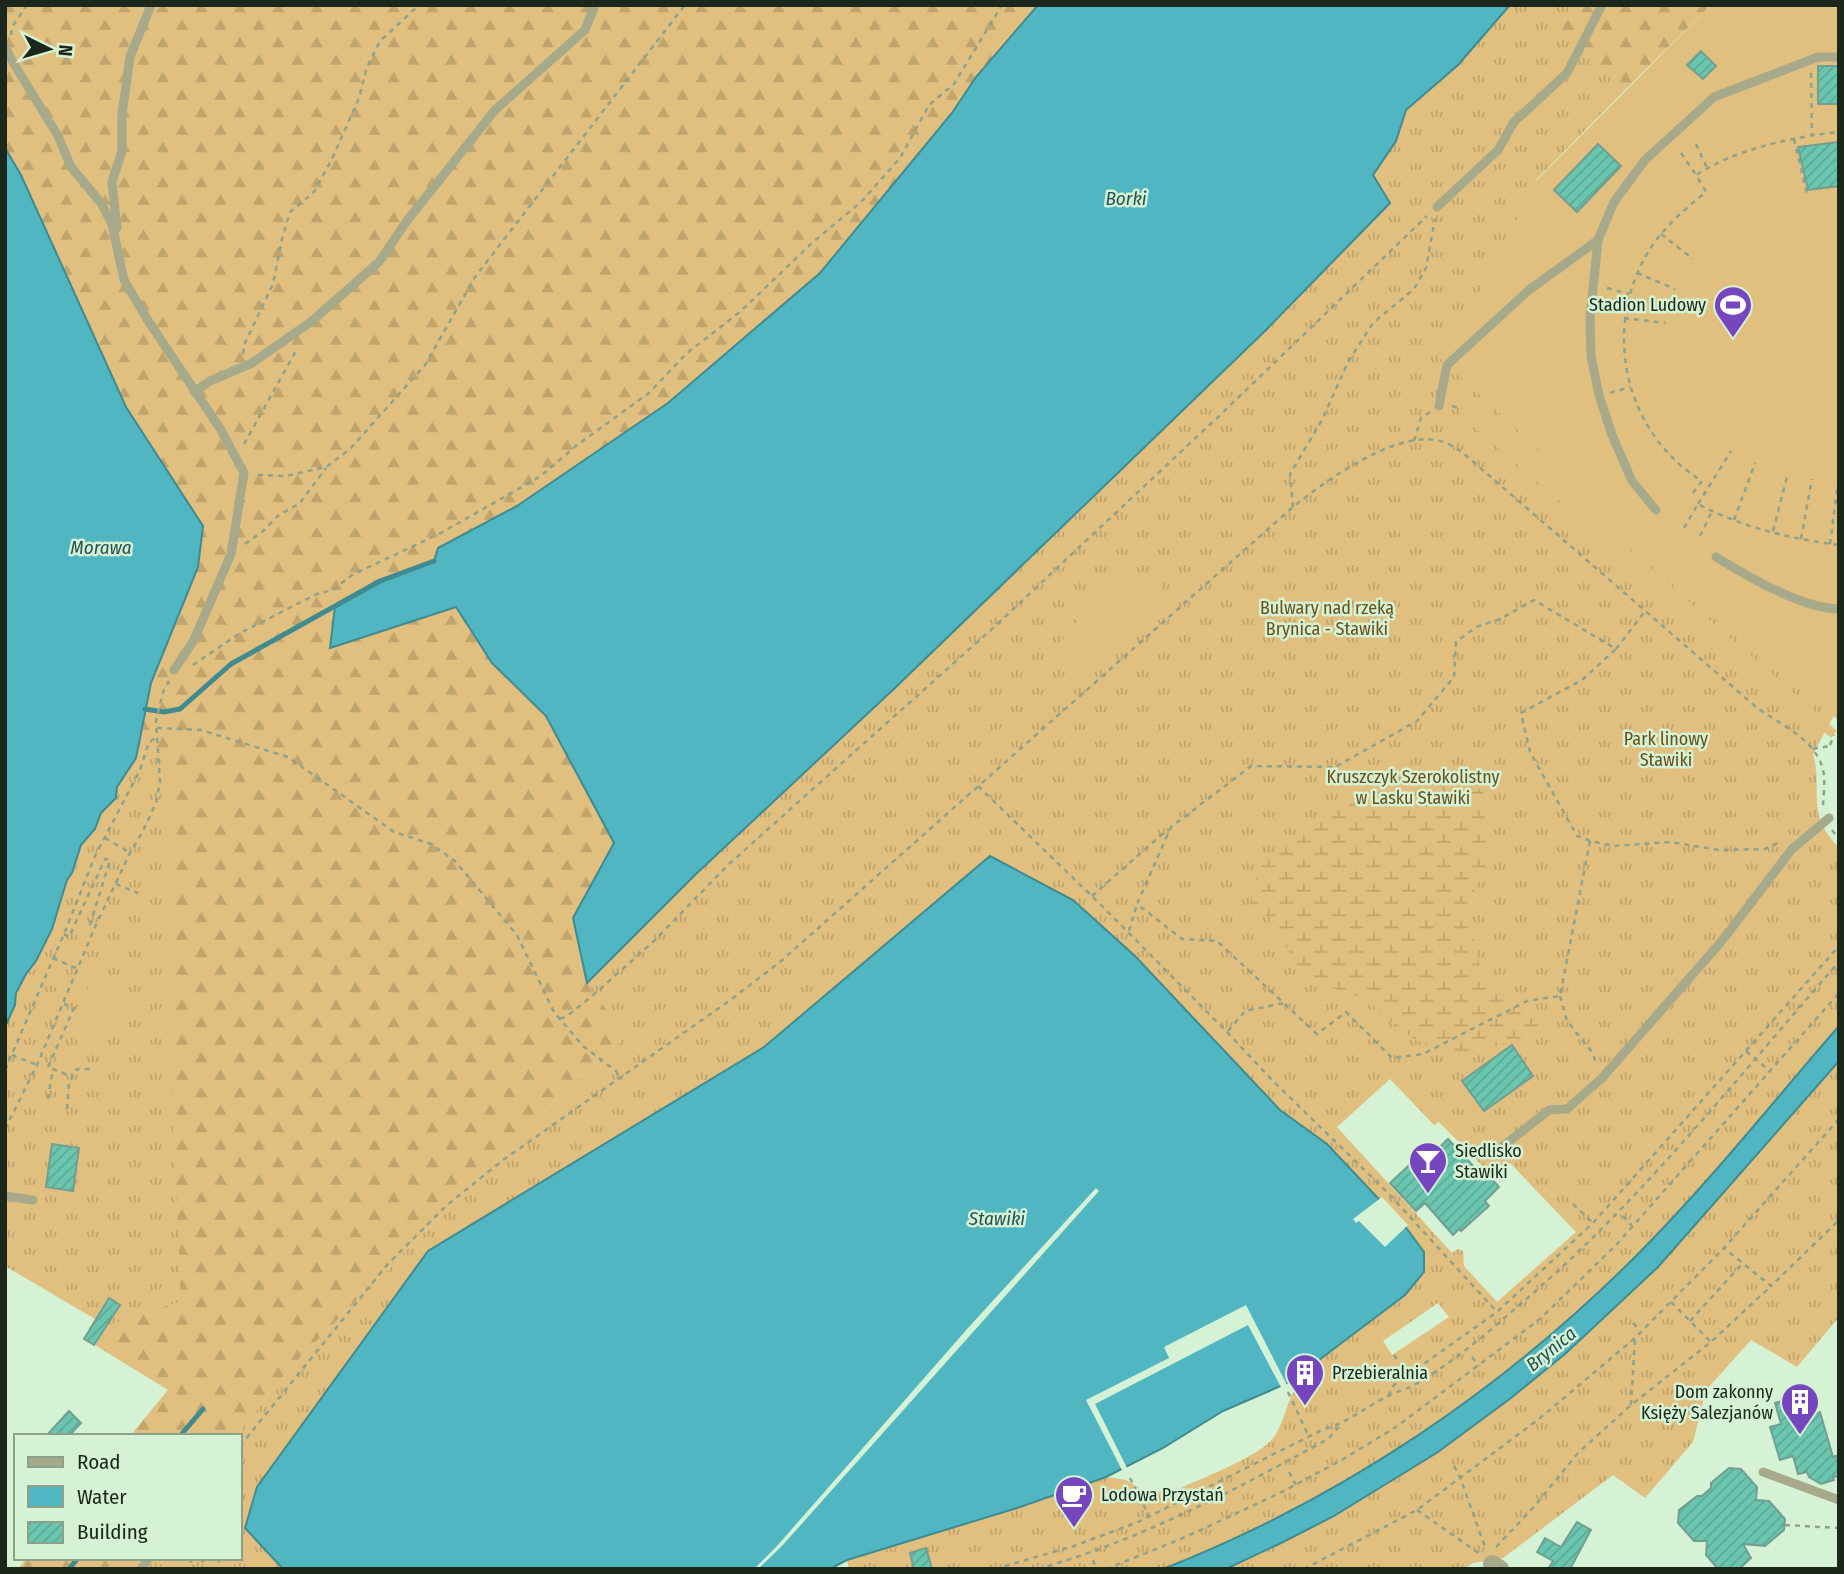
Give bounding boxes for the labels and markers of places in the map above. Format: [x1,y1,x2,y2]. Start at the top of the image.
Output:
sports icon: Stadion Ludowy [1712,284,1754,339]
place label: Stadion Ludowy [1589,294,1706,316]
bar icon: Siedlisko Stawiki [1407,1140,1449,1195]
place label: Siedlisko Stawiki [1455,1140,1522,1183]
building icon: Przebieralnia [1284,1352,1326,1407]
place label: Przebieralnia [1332,1362,1428,1384]
place label: Dom zakonny Księży Salezjanów [1641,1381,1773,1424]
building icon: Dom zakonny Księży Salezjanów [1779,1381,1821,1436]
cafe icon: Lodowa Przystań [1053,1474,1095,1529]
place label: Lodowa Przystań [1101,1484,1224,1506]

